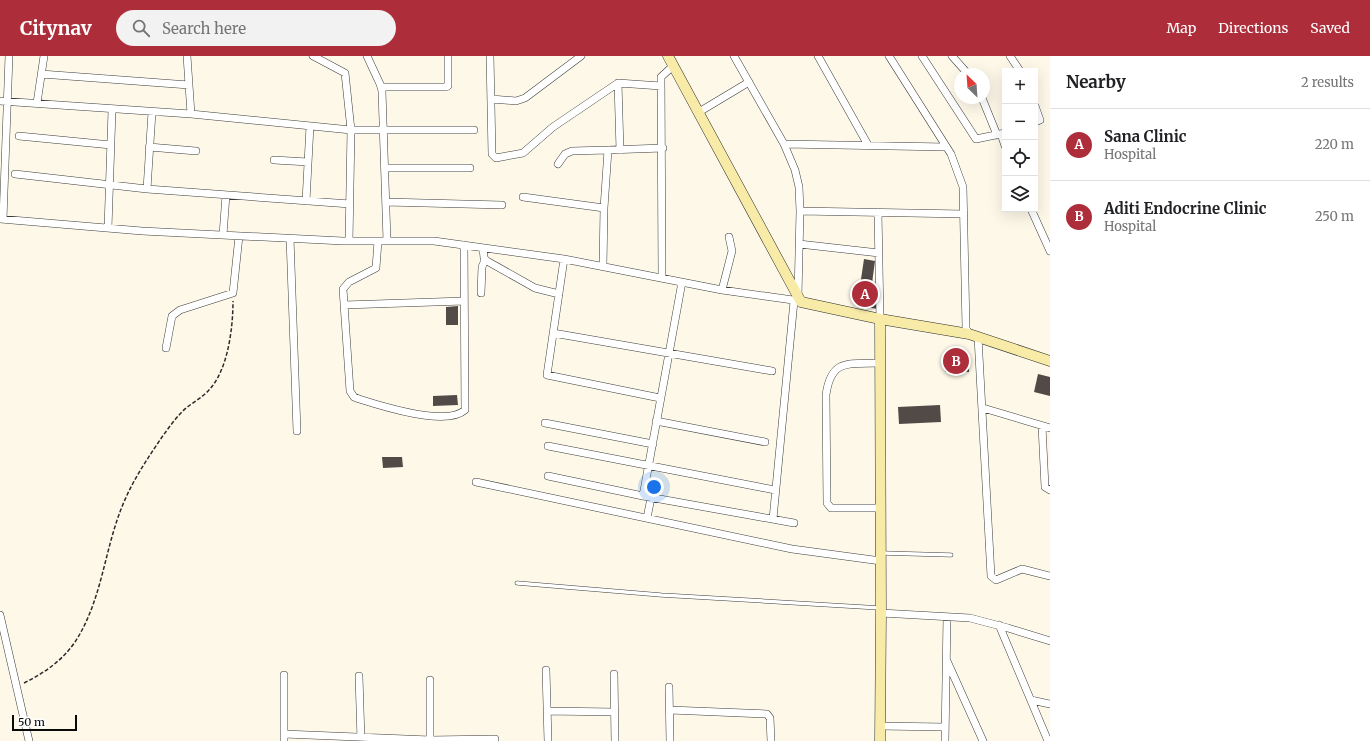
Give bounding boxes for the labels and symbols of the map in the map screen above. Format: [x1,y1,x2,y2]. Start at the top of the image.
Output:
north arrow [954,68,990,104]
pin: A [852,279,878,309]
pin: B [943,346,969,376]
your location [644,477,664,497]
scale bar [12,713,77,732]

